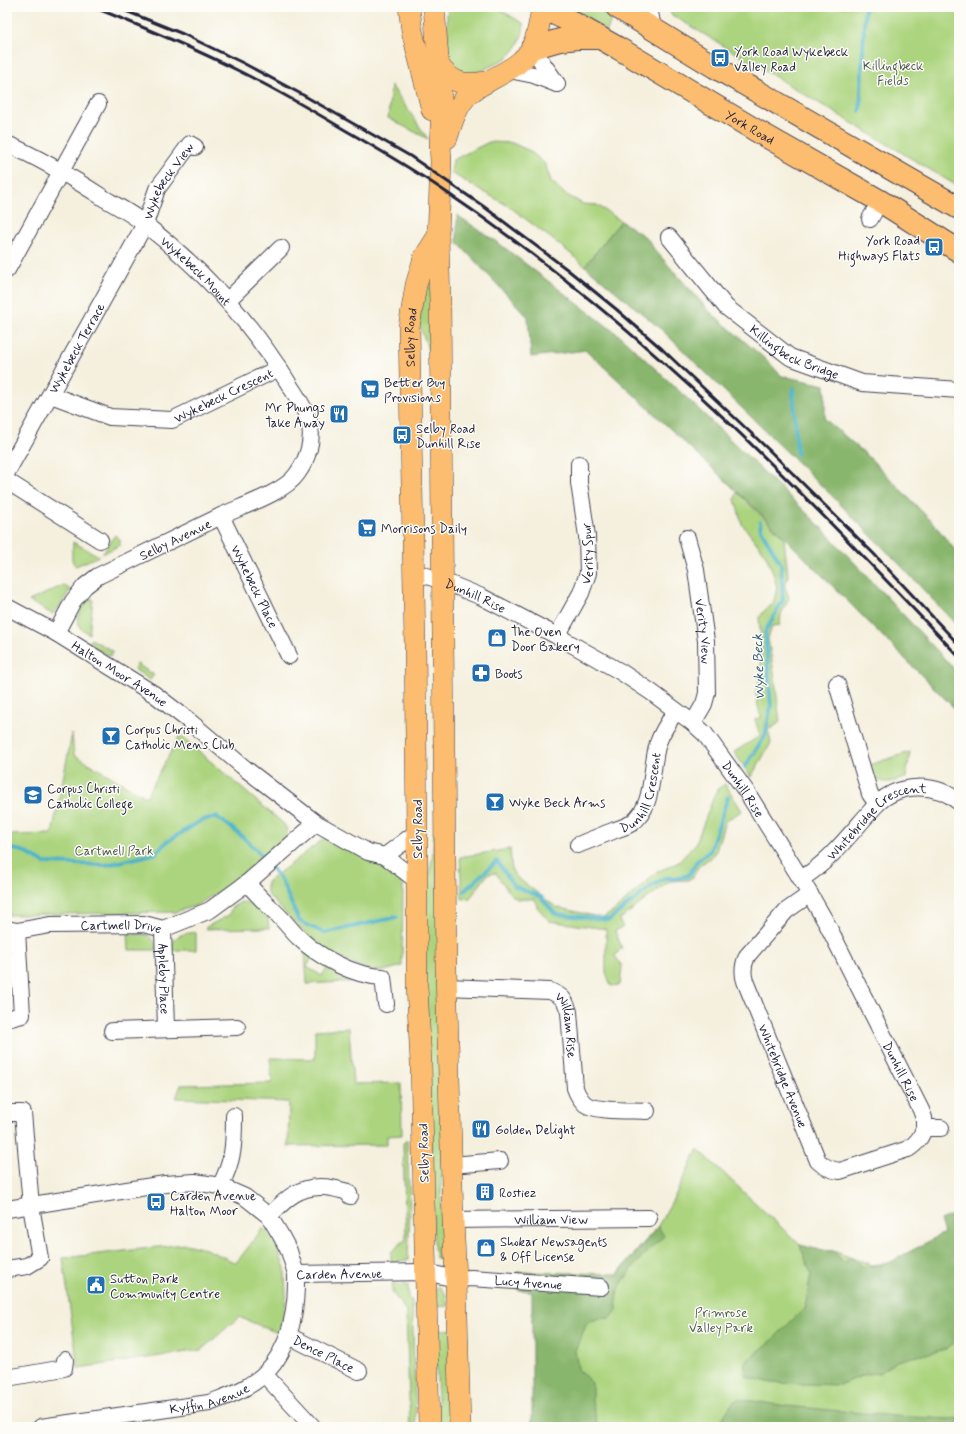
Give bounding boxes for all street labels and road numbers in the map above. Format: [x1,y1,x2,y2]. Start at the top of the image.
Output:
street label: York Road [721,107,777,149]
street label: Wykebeck View [140,140,198,222]
street label: Wykebeck Mount [156,233,234,310]
street label: Wykebeck Terrace [45,300,109,397]
street label: Selby Road [402,307,422,367]
street label: Killingbeck Bridge [746,322,841,384]
street label: Wykebeck Crescent [172,365,276,428]
street label: Selby Avenue [137,516,214,565]
street label: Verity Spur [578,521,598,587]
street label: Wykebeck Place [226,542,281,631]
street label: Dunhill Rise [442,576,508,618]
street label: Verity View [690,598,713,664]
street label: Halton Moor Avenue [68,638,171,711]
street label: Dunhill Crescent [618,751,665,838]
street label: Dunhill Rise [717,758,767,821]
street label: Whitebridge Crescent [824,780,927,865]
street label: Selby Road [410,799,427,859]
street label: Cartmell Drive [80,917,163,938]
street label: Appleby Place [152,943,173,1015]
street label: William Rise [551,989,580,1059]
street label: Whitebridge Avenue [753,1022,811,1131]
street label: Dunhill Rise [878,1039,922,1105]
street label: Selby Road [415,1123,434,1183]
street label: William View [514,1212,588,1229]
street label: Carden Avenue [296,1266,383,1284]
street label: Lucy Avenue [494,1273,563,1294]
street label: Dence Place [290,1332,357,1377]
street label: Kyffin Avenue [169,1380,253,1419]

